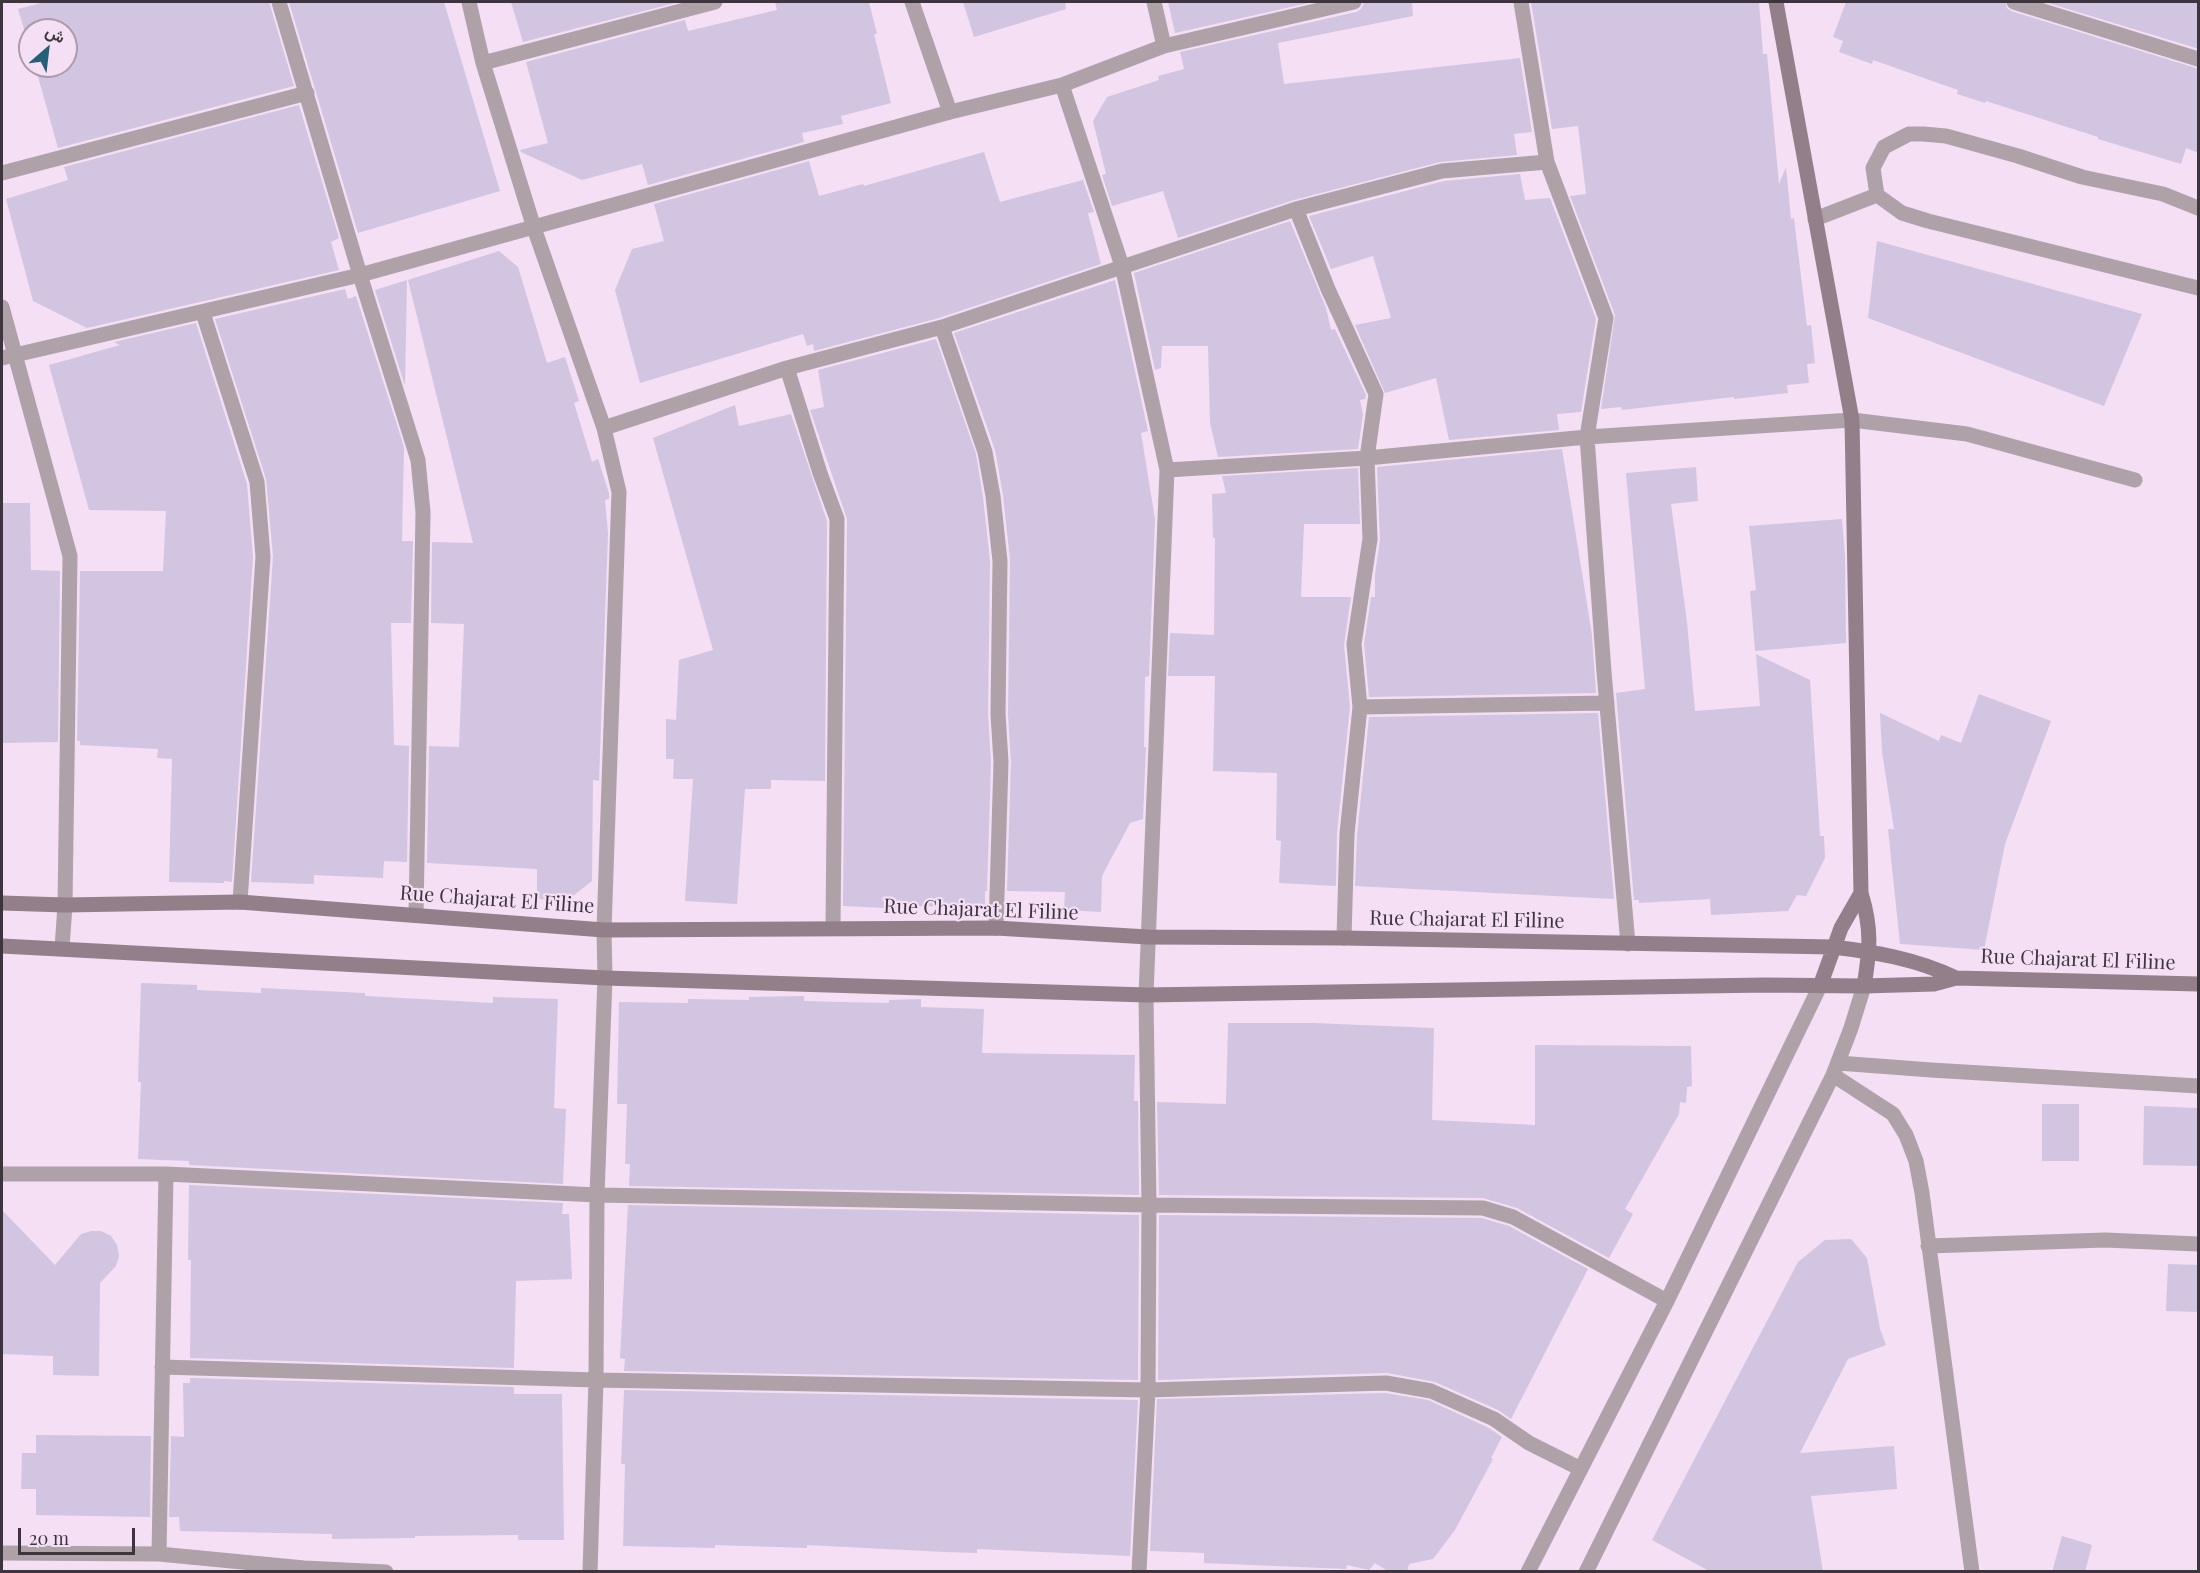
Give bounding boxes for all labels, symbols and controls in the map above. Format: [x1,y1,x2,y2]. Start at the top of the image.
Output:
north arrow [18,18,78,78]
text: ش [42,20,69,47]
street label: Rue Chajarat El Filine [399,881,595,919]
street label: Rue Chajarat El Filine [883,895,1079,925]
street label: Rue Chajarat El Filine [1369,906,1565,934]
street label: Rue Chajarat El Filine [1980,945,2176,975]
scale bar [21,1516,138,1554]
text: 20 m [29,1526,69,1550]

